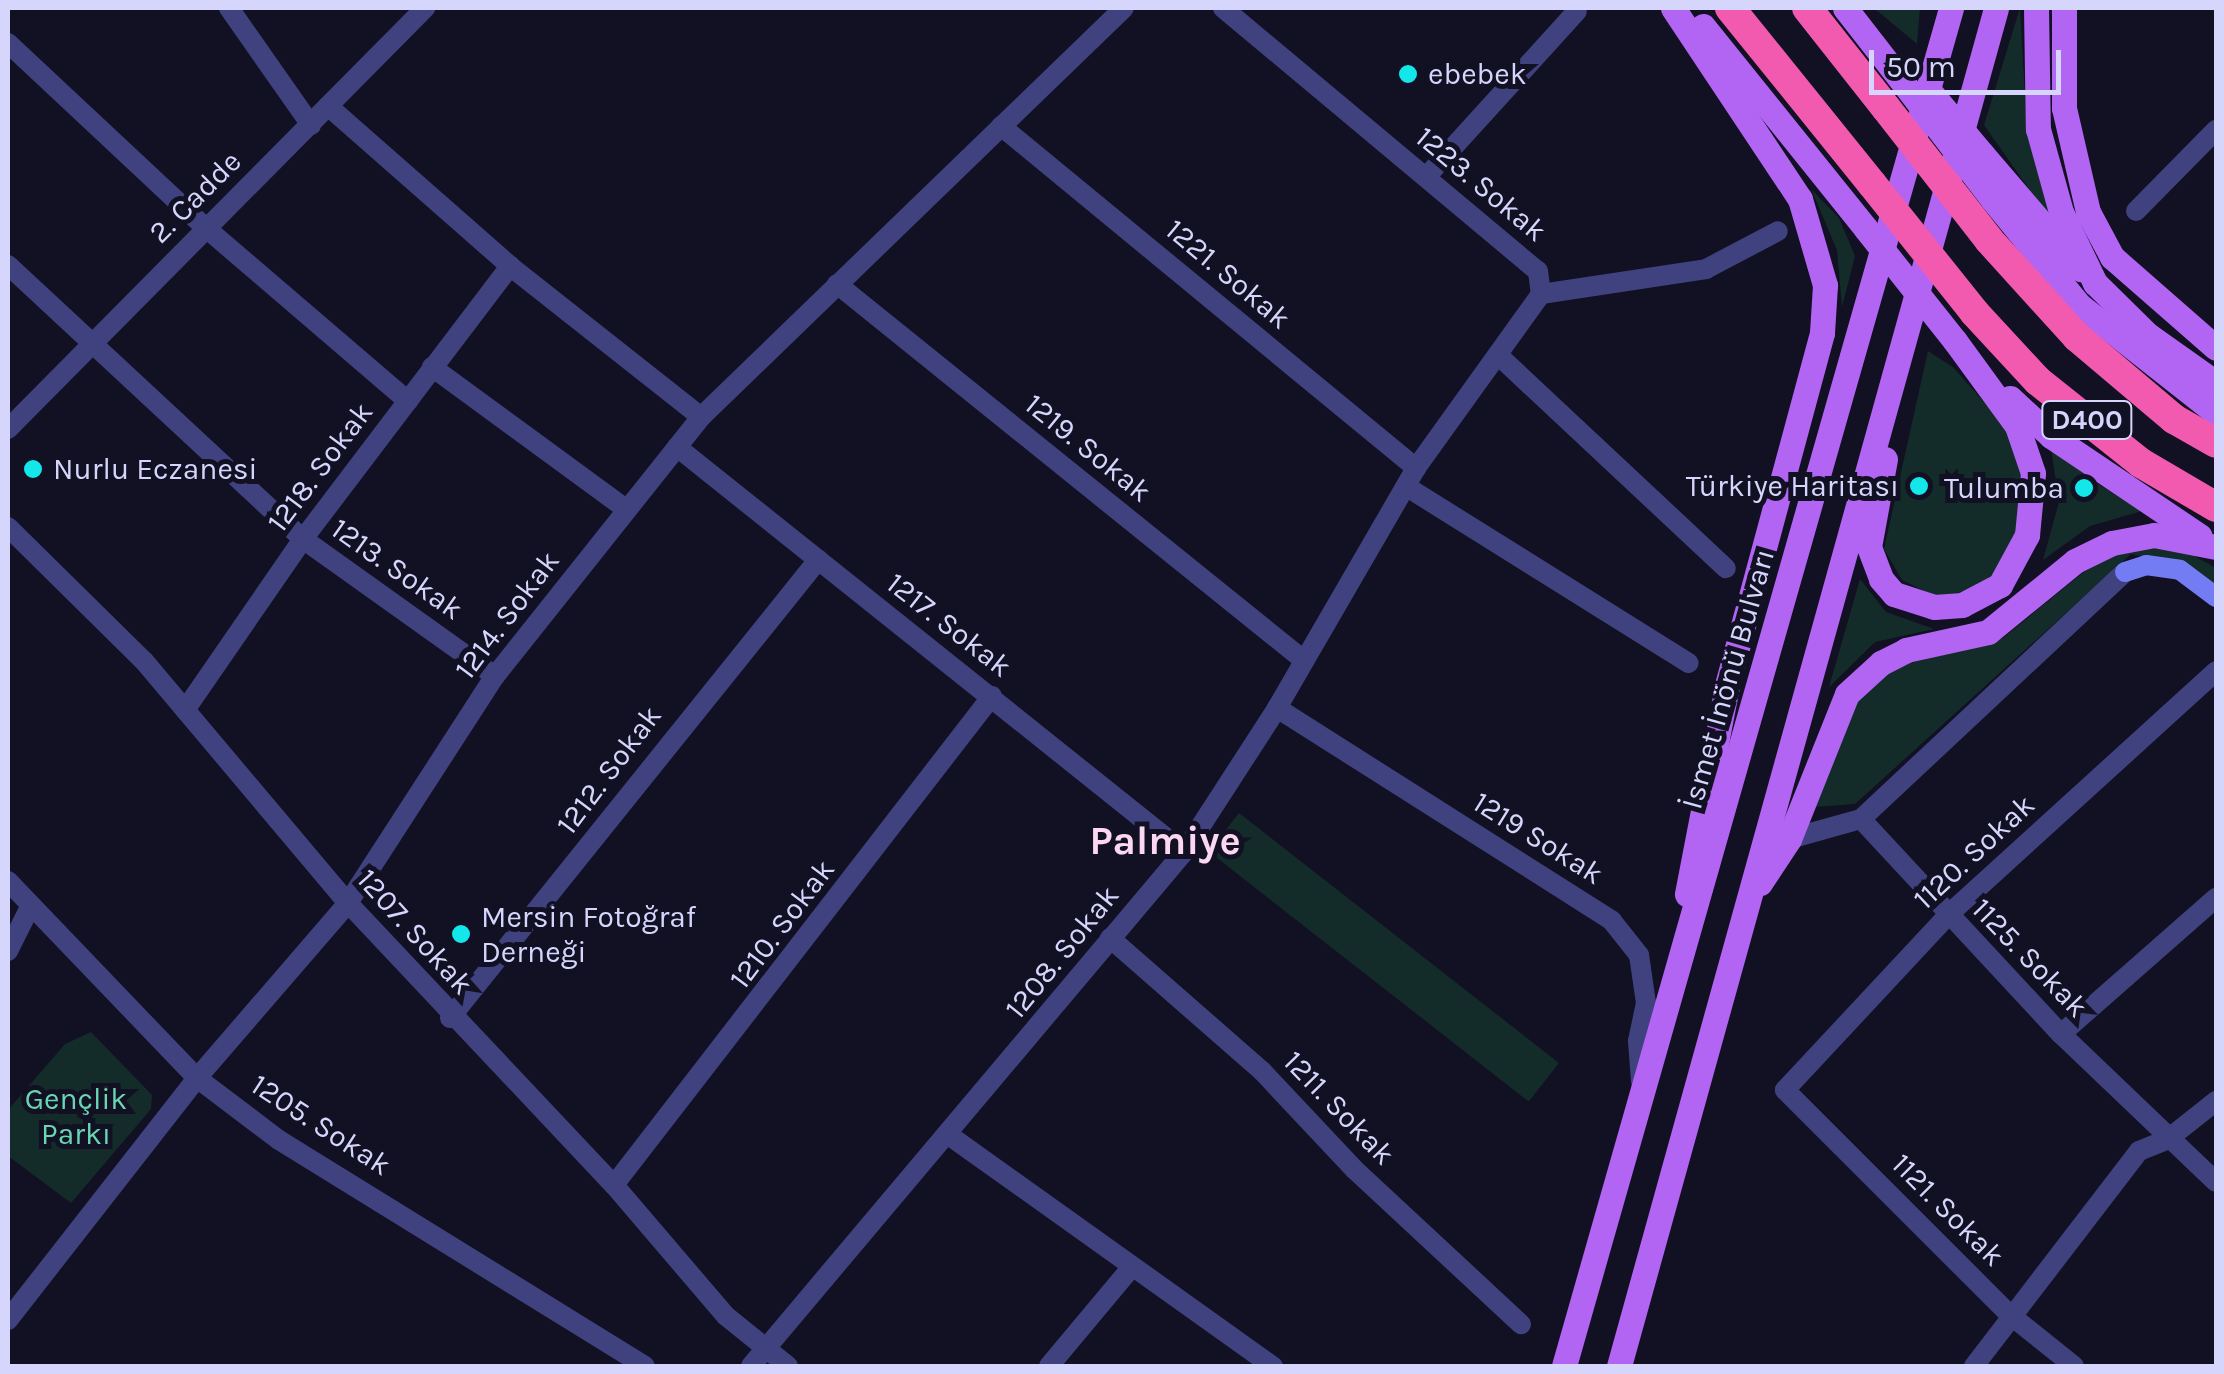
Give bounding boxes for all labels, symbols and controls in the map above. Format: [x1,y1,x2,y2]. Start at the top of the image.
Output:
scale bar [1874,30,2066,92]
text: 50 m [1886,49,1956,85]
place label: ebebek [1428,56,1527,92]
marker: ebebek [1397,63,1419,85]
street label: 1223. Sokak [1408,119,1554,249]
street label: 2. Cadde [141,143,249,251]
street label: 1221. Sokak [1158,211,1298,337]
street label: 1219. Sokak [1018,386,1158,510]
street label: 1218. Sokak [260,395,380,539]
road number: D400 [2040,397,2134,443]
place label: Nurlu Eczanesi [53,451,258,487]
marker: Nurlu Eczanesi [22,458,44,480]
place label: Türkiye Haritası [1686,468,1899,504]
place label: Tulumba [1944,470,2064,506]
marker: Türkiye Haritası [1908,475,1930,497]
marker: Tulumba [2073,477,2095,499]
street label: 1213. Sokak [324,511,470,627]
street label: 1214. Sokak [447,544,567,686]
street label: İsmet İnönü Bulvarı [1674,545,1782,813]
street label: 1217. Sokak [879,565,1019,685]
street label: 1212. Sokak [549,698,669,842]
street label: 1219 Sokak [1466,784,1610,892]
street label: 1120. Sokak [1906,787,2042,917]
district label: Palmiye [1089,817,1241,865]
street label: 1210. Sokak [722,852,842,996]
street label: 1207. Sokak [349,862,481,1002]
street label: 1208. Sokak [997,878,1127,1026]
street label: 1125. Sokak [1964,891,2096,1025]
place label: Mersin Fotoğraf Derneği [481,899,696,970]
marker: Mersin Fotoğraf Derneği [450,923,472,945]
street label: 1211. Sokak [1276,1044,1402,1172]
street label: 1205. Sokak [244,1067,398,1183]
park label: Gençlik Parkı [25,1081,127,1152]
street label: 1121. Sokak [1884,1146,2012,1274]

